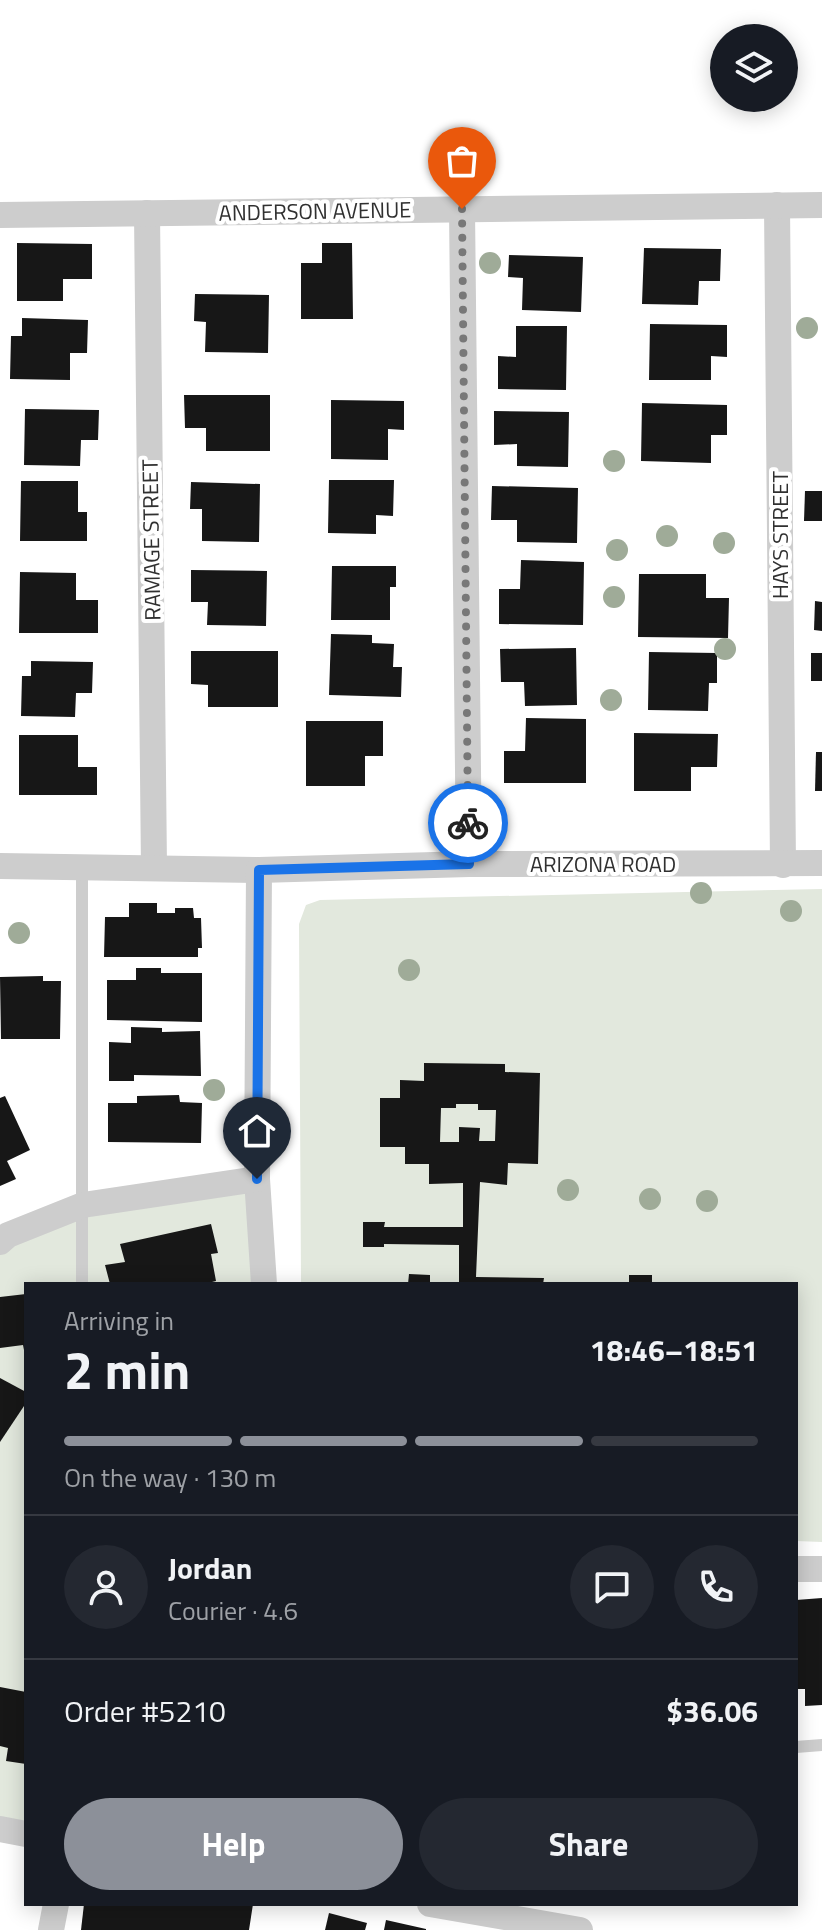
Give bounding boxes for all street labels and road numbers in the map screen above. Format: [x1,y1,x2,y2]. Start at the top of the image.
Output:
street label: ANDERSON AVENUE [218,192,412,230]
street label: RAMAGE STREET [133,459,169,621]
street label: HAYS STREET [763,471,797,599]
street label: ARIZONA ROAD [530,847,676,881]

